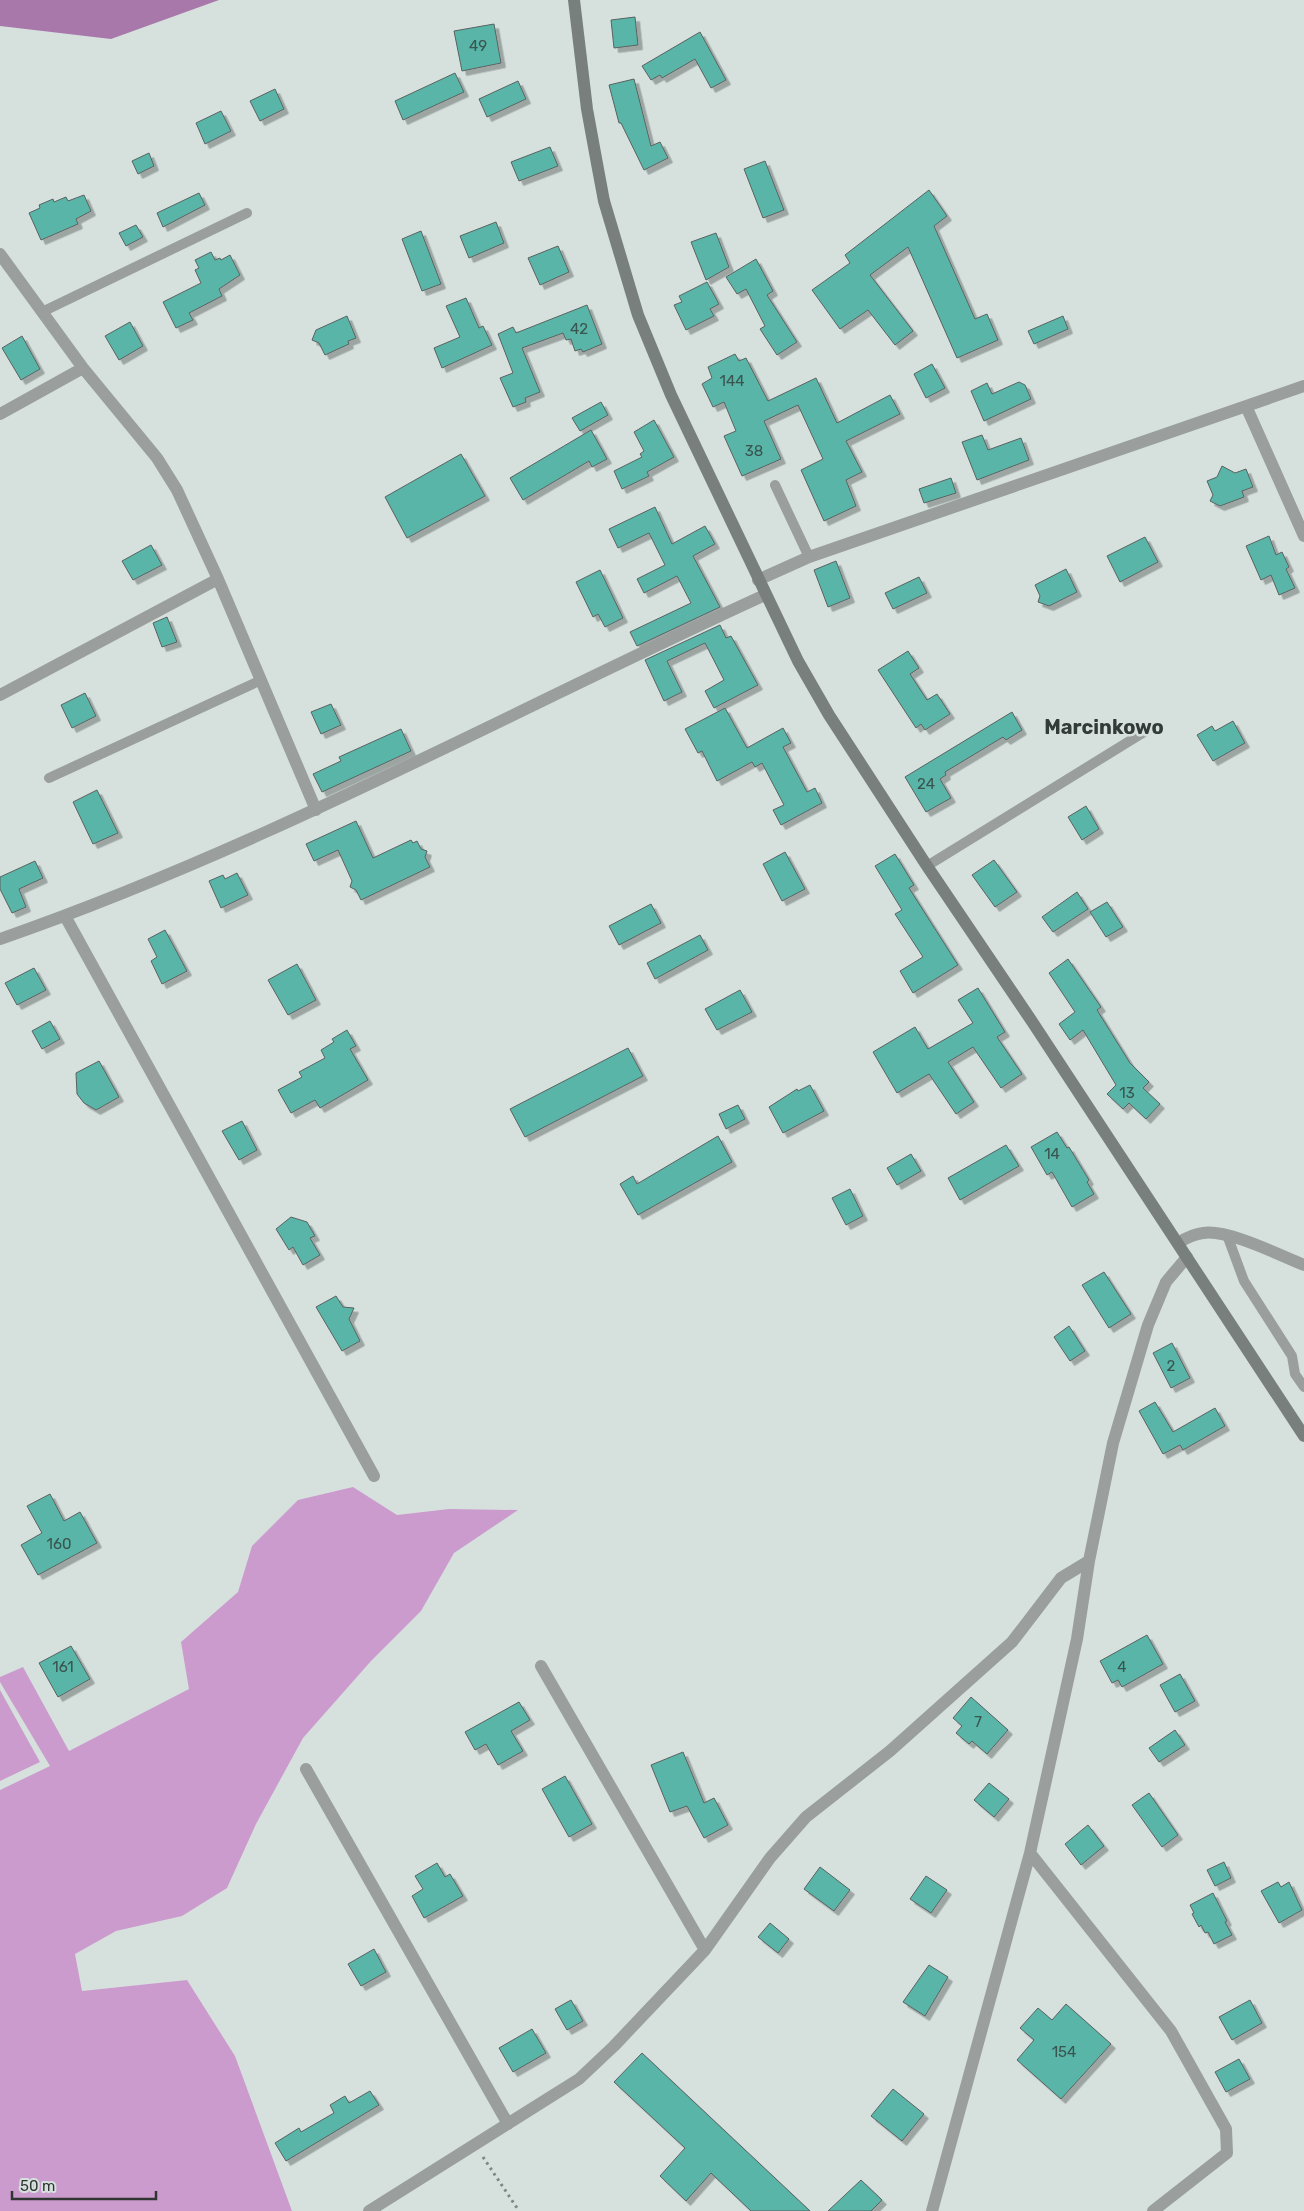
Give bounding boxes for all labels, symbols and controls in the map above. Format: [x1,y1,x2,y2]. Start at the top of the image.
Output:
house number: 49 [469,37,487,55]
house number: 42 [570,320,588,338]
house number: 144 [719,372,745,390]
house number: 38 [745,442,763,460]
district label: Marcinkowo [1044,715,1164,739]
house number: 24 [917,775,935,793]
house number: 13 [1119,1084,1135,1102]
house number: 14 [1044,1145,1060,1163]
house number: 2 [1167,1357,1176,1375]
house number: 160 [47,1535,72,1553]
house number: 161 [52,1658,74,1676]
house number: 4 [1117,1658,1127,1676]
house number: 7 [974,1713,982,1731]
house number: 154 [1052,2043,1076,2061]
scale bar [12,2168,156,2200]
text: 50 m [20,2177,55,2195]

